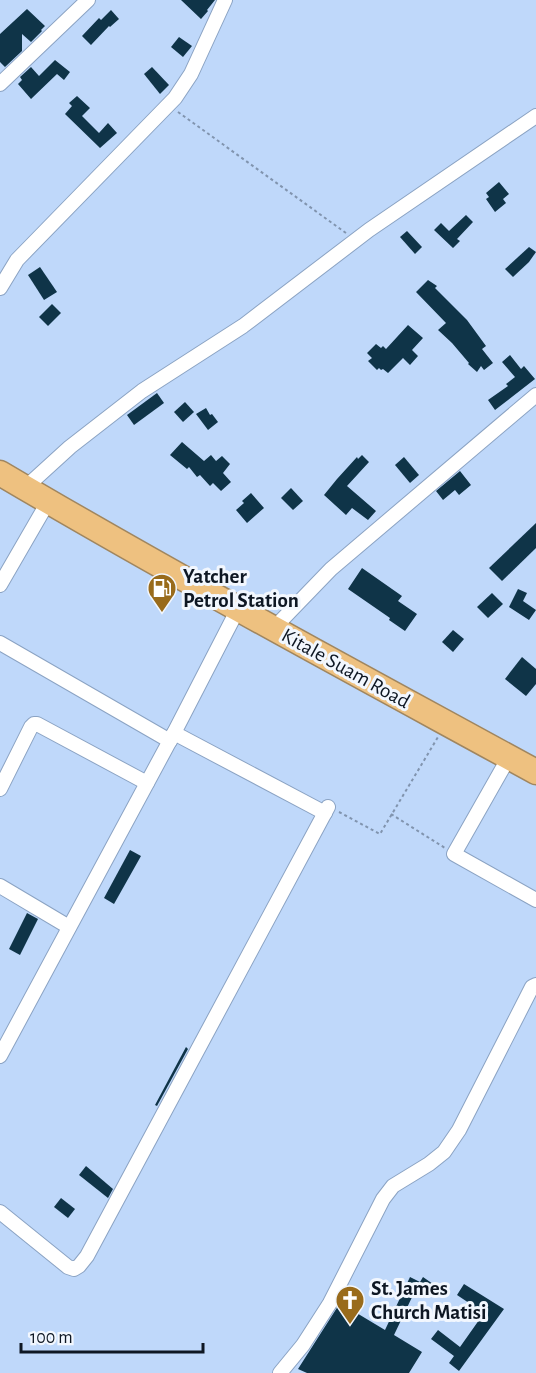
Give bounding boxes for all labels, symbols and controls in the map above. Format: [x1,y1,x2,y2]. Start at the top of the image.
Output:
place label: Yatcher Petrol Station [183,566,299,611]
fuel station icon: Yatcher Petrol Station [146,572,178,614]
street label: Kitale Suam Road [278,624,414,712]
place label: St. James Church Matisi [371,1278,486,1323]
church icon: St. James Church Matisi [334,1284,366,1326]
scale bar [21,1316,202,1354]
text: 100 m [30,1329,73,1347]

